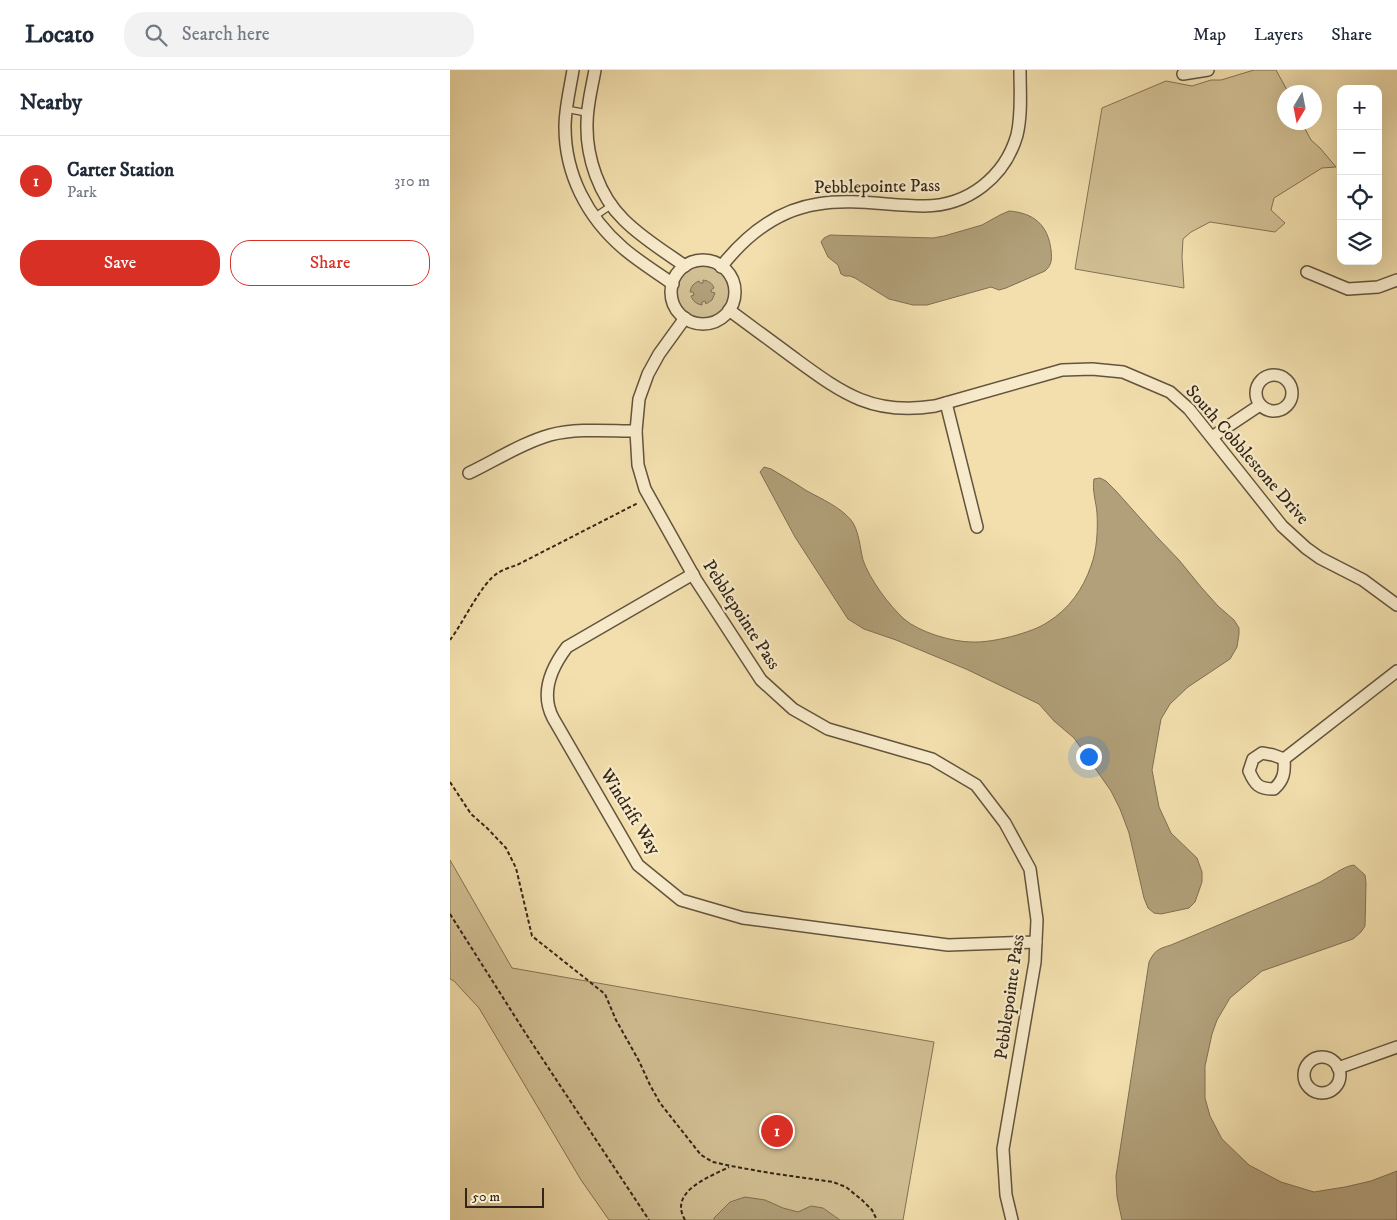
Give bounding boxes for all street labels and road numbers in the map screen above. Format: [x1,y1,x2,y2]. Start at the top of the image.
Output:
street label: Pebblepointe Pass [814,175,940,199]
street label: South Cobblestone Drive [1180,381,1314,529]
street label: Pebblepointe Pass [697,556,785,674]
street label: Windrift Way [594,764,665,860]
street label: Pebblepointe Pass [990,933,1030,1061]

